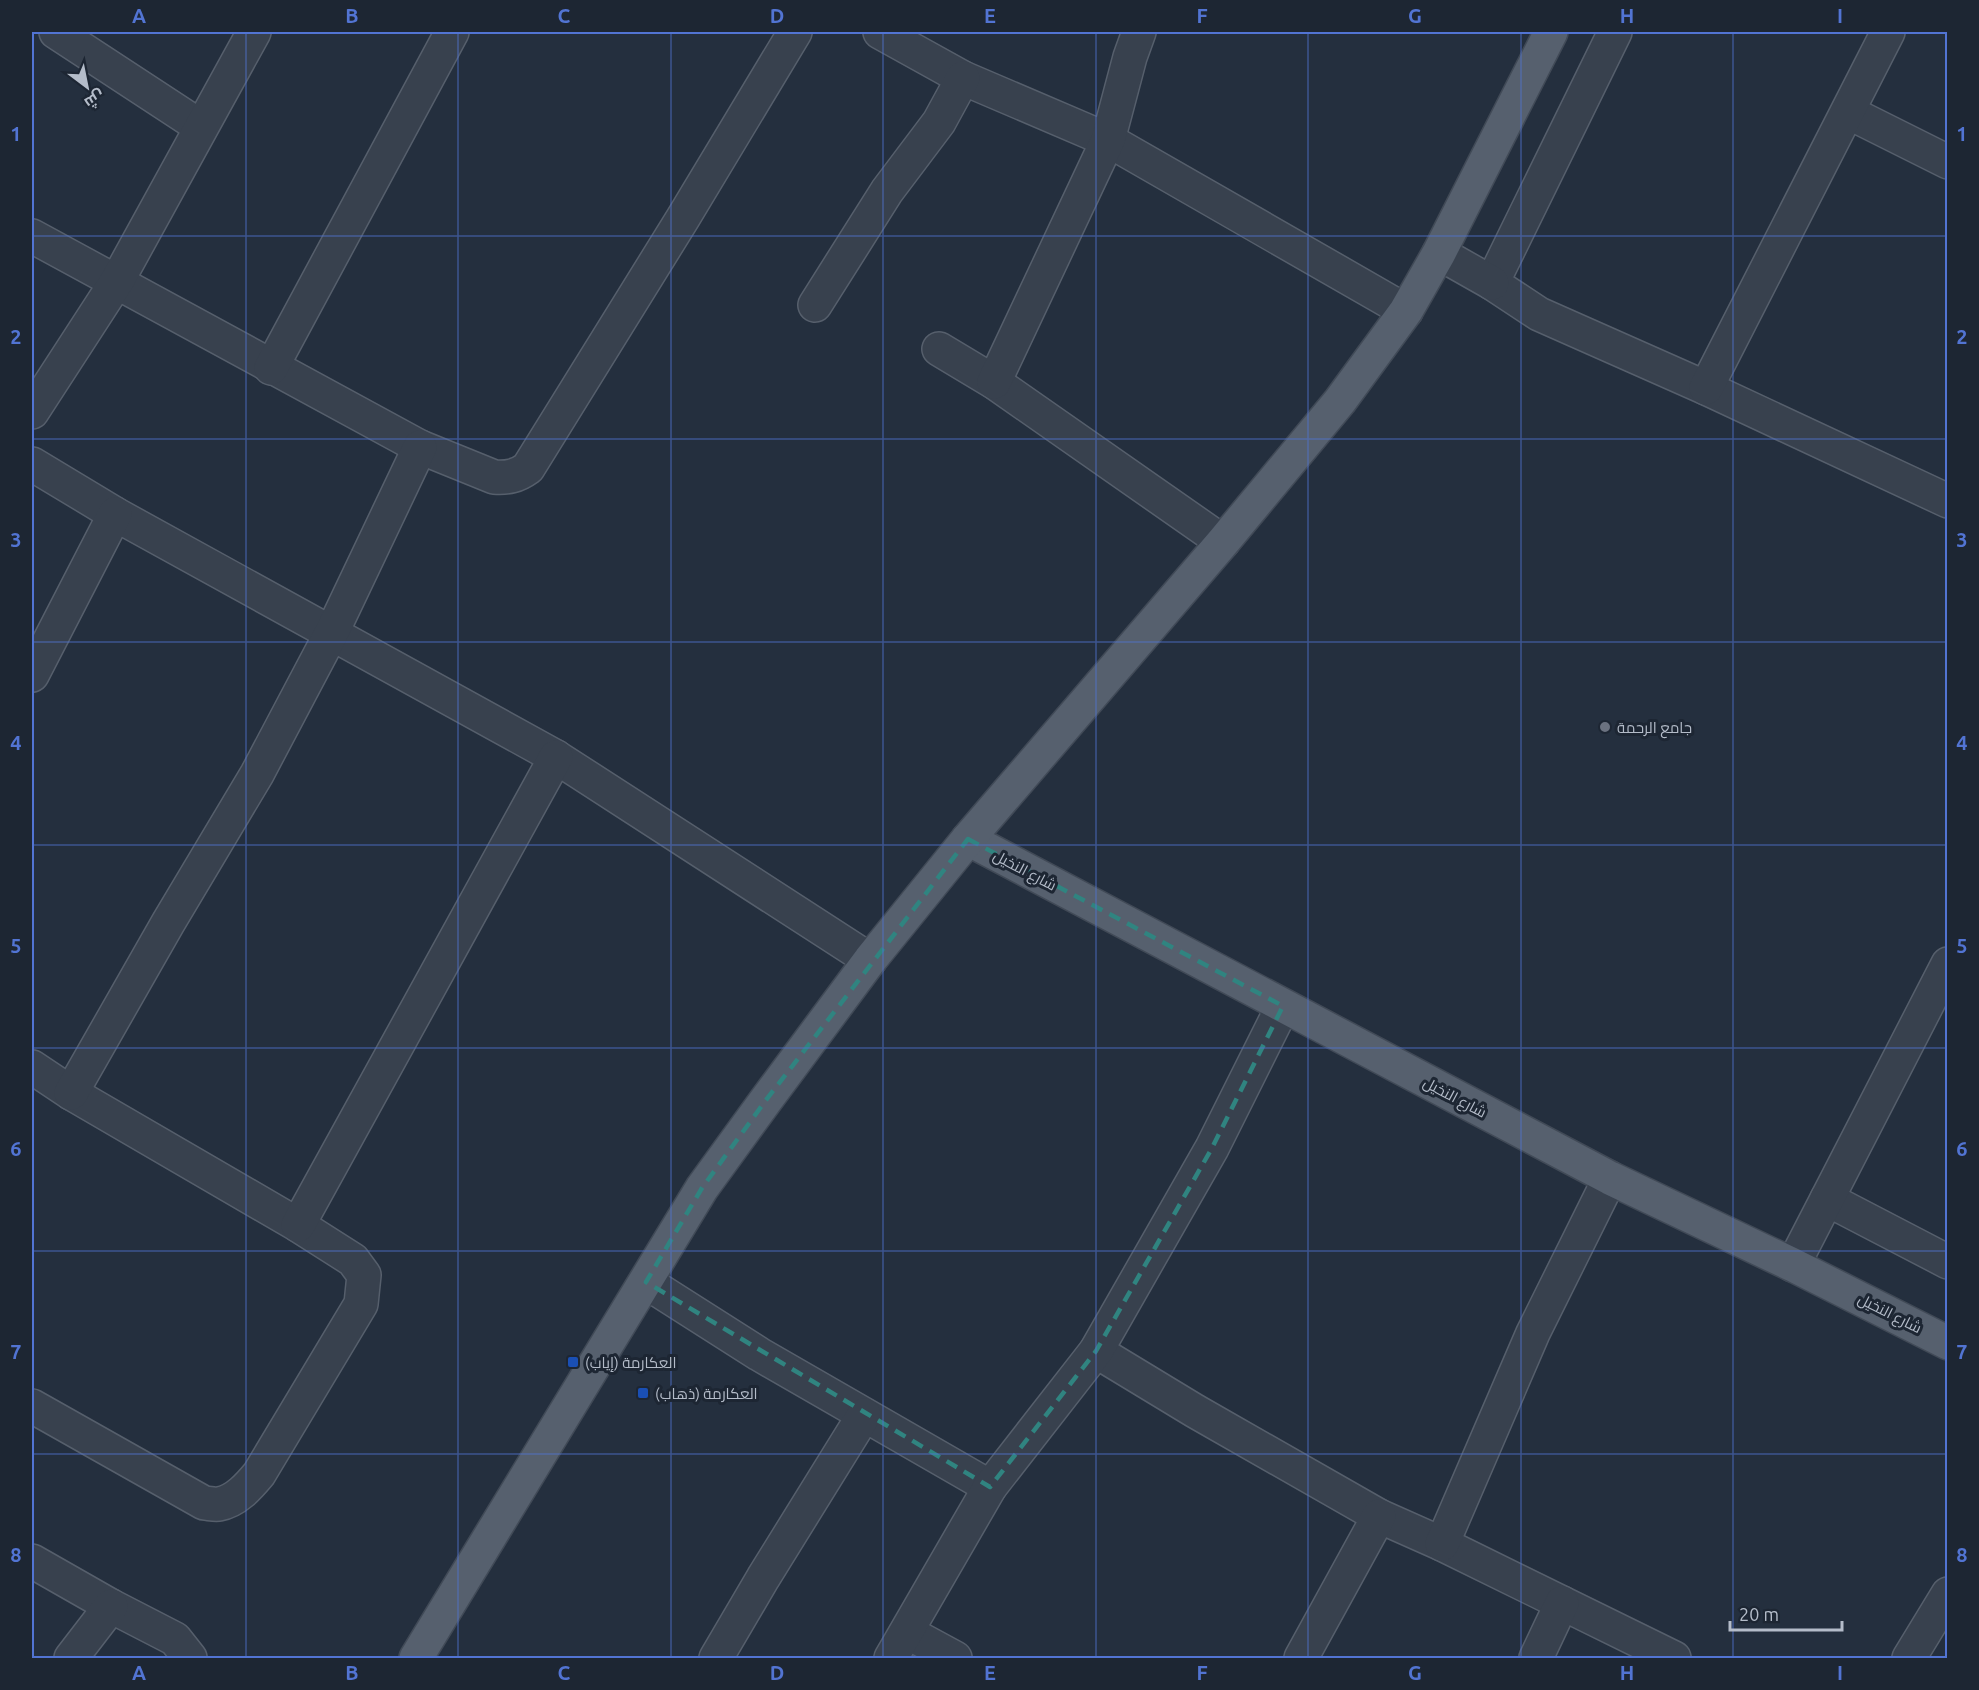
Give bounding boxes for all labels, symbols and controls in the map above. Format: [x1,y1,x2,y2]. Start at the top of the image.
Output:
text: A [132,4,146,27]
text: B [345,4,359,27]
text: C [558,4,571,27]
text: D [770,4,784,27]
text: E [984,4,996,27]
text: F [1196,4,1208,27]
text: G [1408,4,1422,27]
text: H [1620,4,1634,27]
text: I [1837,4,1843,27]
north arrow [57,57,117,117]
text: ش [81,86,108,113]
text: 1 [10,122,22,145]
text: 1 [1956,122,1968,145]
text: 2 [10,325,22,348]
text: 2 [1956,325,1968,348]
text: 3 [10,528,22,551]
text: 3 [1956,528,1968,551]
place label: جامع الرحمة [1617,719,1692,739]
marker: جامع الرحمة [1598,720,1612,734]
text: 4 [10,731,22,754]
text: 4 [1956,731,1968,754]
street label: شارع النخيل [989,846,1059,896]
text: 5 [10,934,22,957]
text: 5 [1956,934,1968,957]
street label: شارع النخيل [1419,1073,1489,1123]
text: 6 [10,1137,22,1160]
text: 6 [1956,1137,1968,1160]
street label: شارع النخيل [1854,1290,1925,1339]
text: 7 [10,1340,22,1363]
text: 7 [1956,1340,1968,1363]
place label: العكارمة (إياب) [585,1354,676,1372]
marker: العكارمة (إياب) [566,1355,580,1369]
place label: العكارمة (ذهاب) [655,1385,758,1403]
marker: العكارمة (ذهاب) [636,1386,650,1400]
text: 8 [10,1543,22,1566]
text: 8 [1956,1543,1968,1566]
scale bar [1730,1594,1842,1632]
text: 20 m [1739,1604,1779,1624]
text: A [132,1661,146,1684]
text: B [345,1661,359,1684]
text: C [558,1661,571,1684]
text: D [770,1661,784,1684]
text: E [984,1661,996,1684]
text: F [1196,1661,1208,1684]
text: G [1408,1661,1422,1684]
text: H [1620,1661,1634,1684]
text: I [1837,1661,1843,1684]

